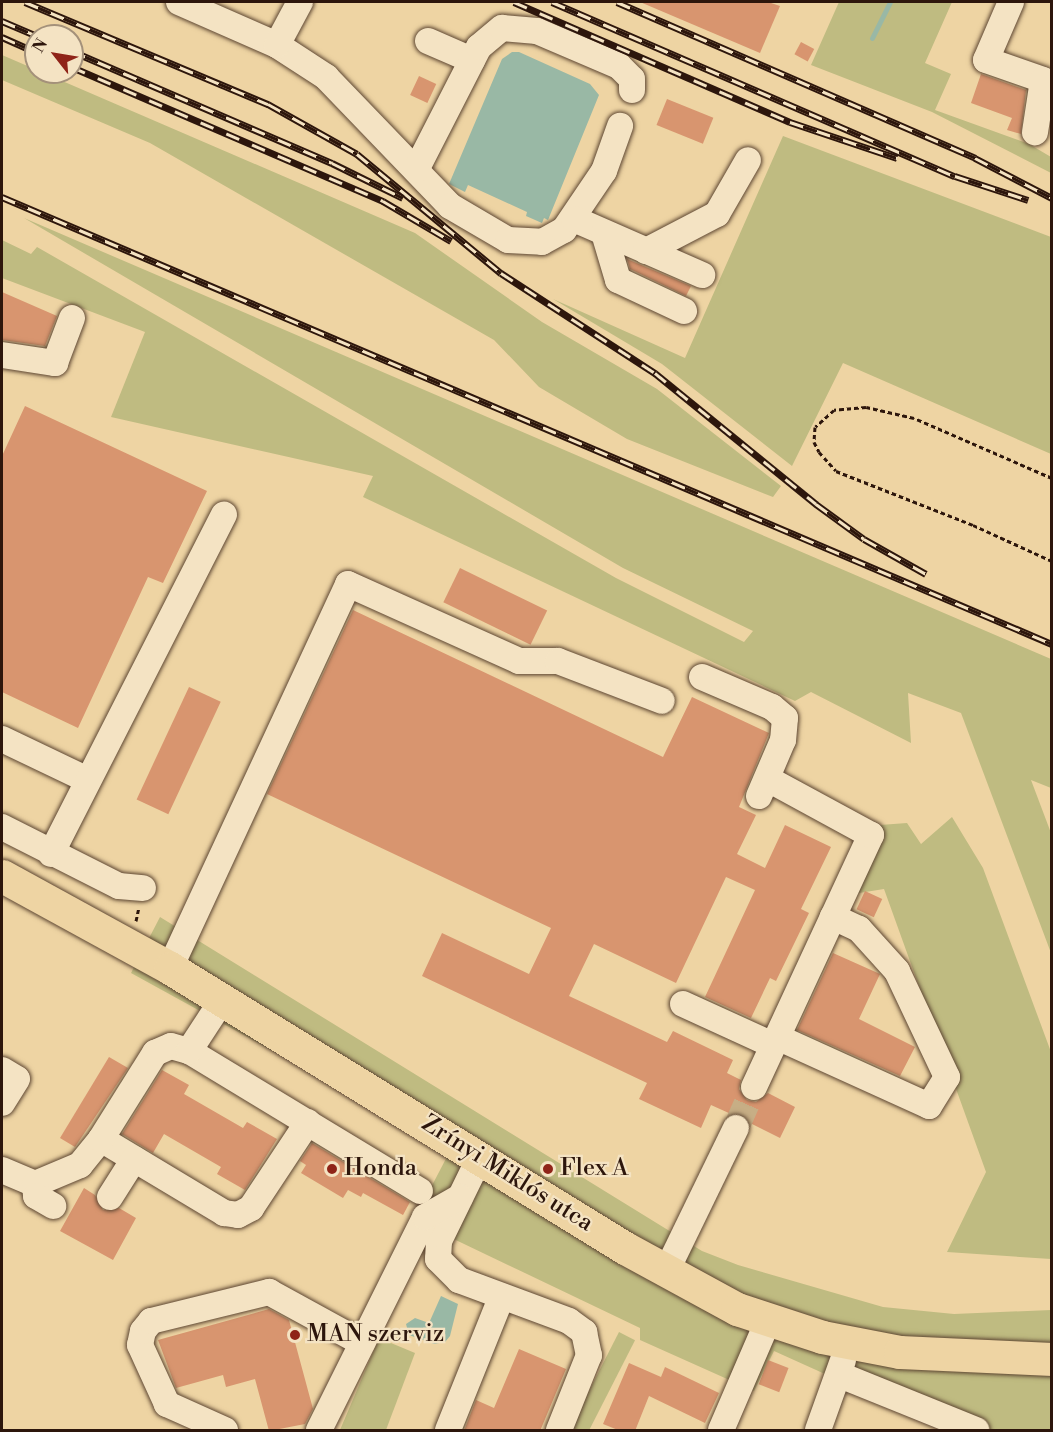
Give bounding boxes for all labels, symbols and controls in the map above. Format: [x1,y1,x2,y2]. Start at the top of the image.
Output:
north arrow [24,24,84,84]
text: N [28,35,52,56]
street label: Zrínyi Miklós utca [416,1110,598,1238]
place label: Honda [344,1155,417,1183]
place label: Flex A [560,1155,628,1183]
marker: Honda [325,1162,339,1176]
marker: Flex A [541,1162,555,1176]
place label: MAN szerviz [307,1321,444,1349]
marker: MAN szerviz [288,1328,302,1342]

